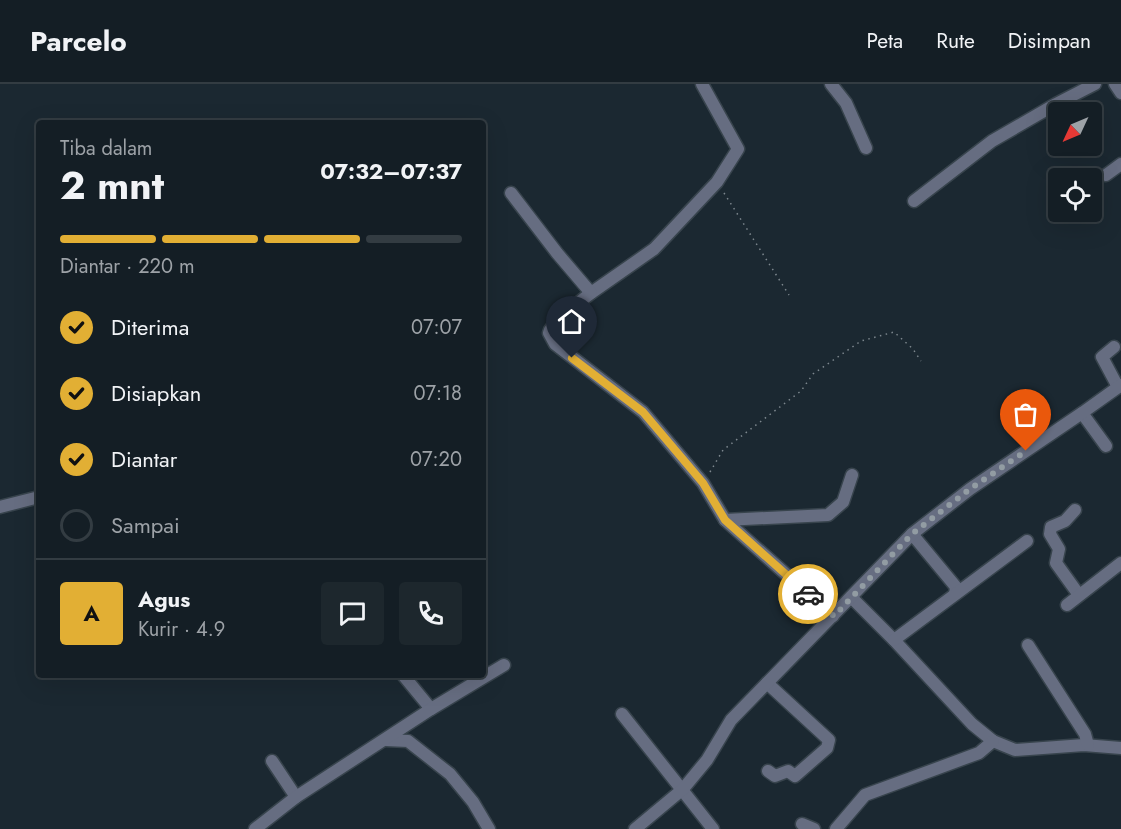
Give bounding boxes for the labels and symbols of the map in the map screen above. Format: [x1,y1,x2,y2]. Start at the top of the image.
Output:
north arrow [1048,102,1102,156]
pin [546,296,597,358]
pin [1000,389,1051,451]
courier [778,564,838,624]

